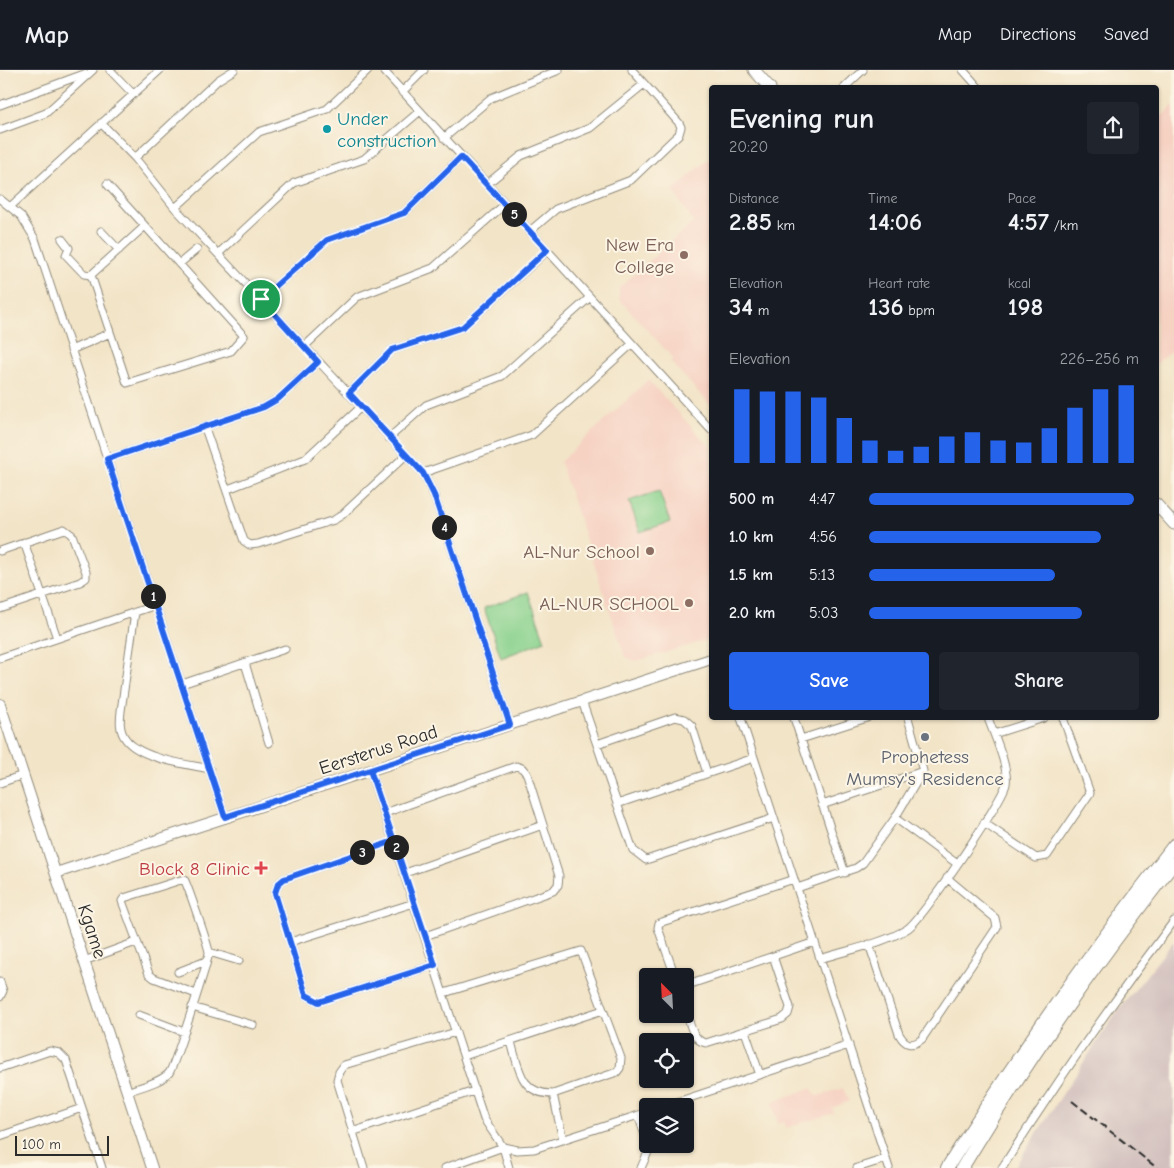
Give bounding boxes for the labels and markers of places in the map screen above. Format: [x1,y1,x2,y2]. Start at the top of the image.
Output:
place label: Under construction [337,108,437,152]
marker: Under construction [321,123,333,135]
pin: 5 [502,202,526,226]
place label: New Era College [606,234,674,278]
marker: New Era College [678,249,690,261]
pin [240,278,282,320]
pin: 4 [432,514,456,540]
place label: AL-Nur School [523,541,640,563]
marker: AL-Nur School [644,545,656,557]
pin: 1 [140,584,166,608]
place label: AL-NUR SCHOOL [539,593,679,615]
marker: AL-NUR SCHOOL [683,597,695,609]
marker: Prophetess Mumsy's Residence [919,731,931,743]
place label: Prophetess Mumsy's Residence [846,746,1004,790]
pin: 2 [384,834,408,860]
pin: 3 [350,840,374,864]
place label: Block 8 Clinic [139,858,250,880]
marker: Block 8 Clinic [254,861,268,875]

